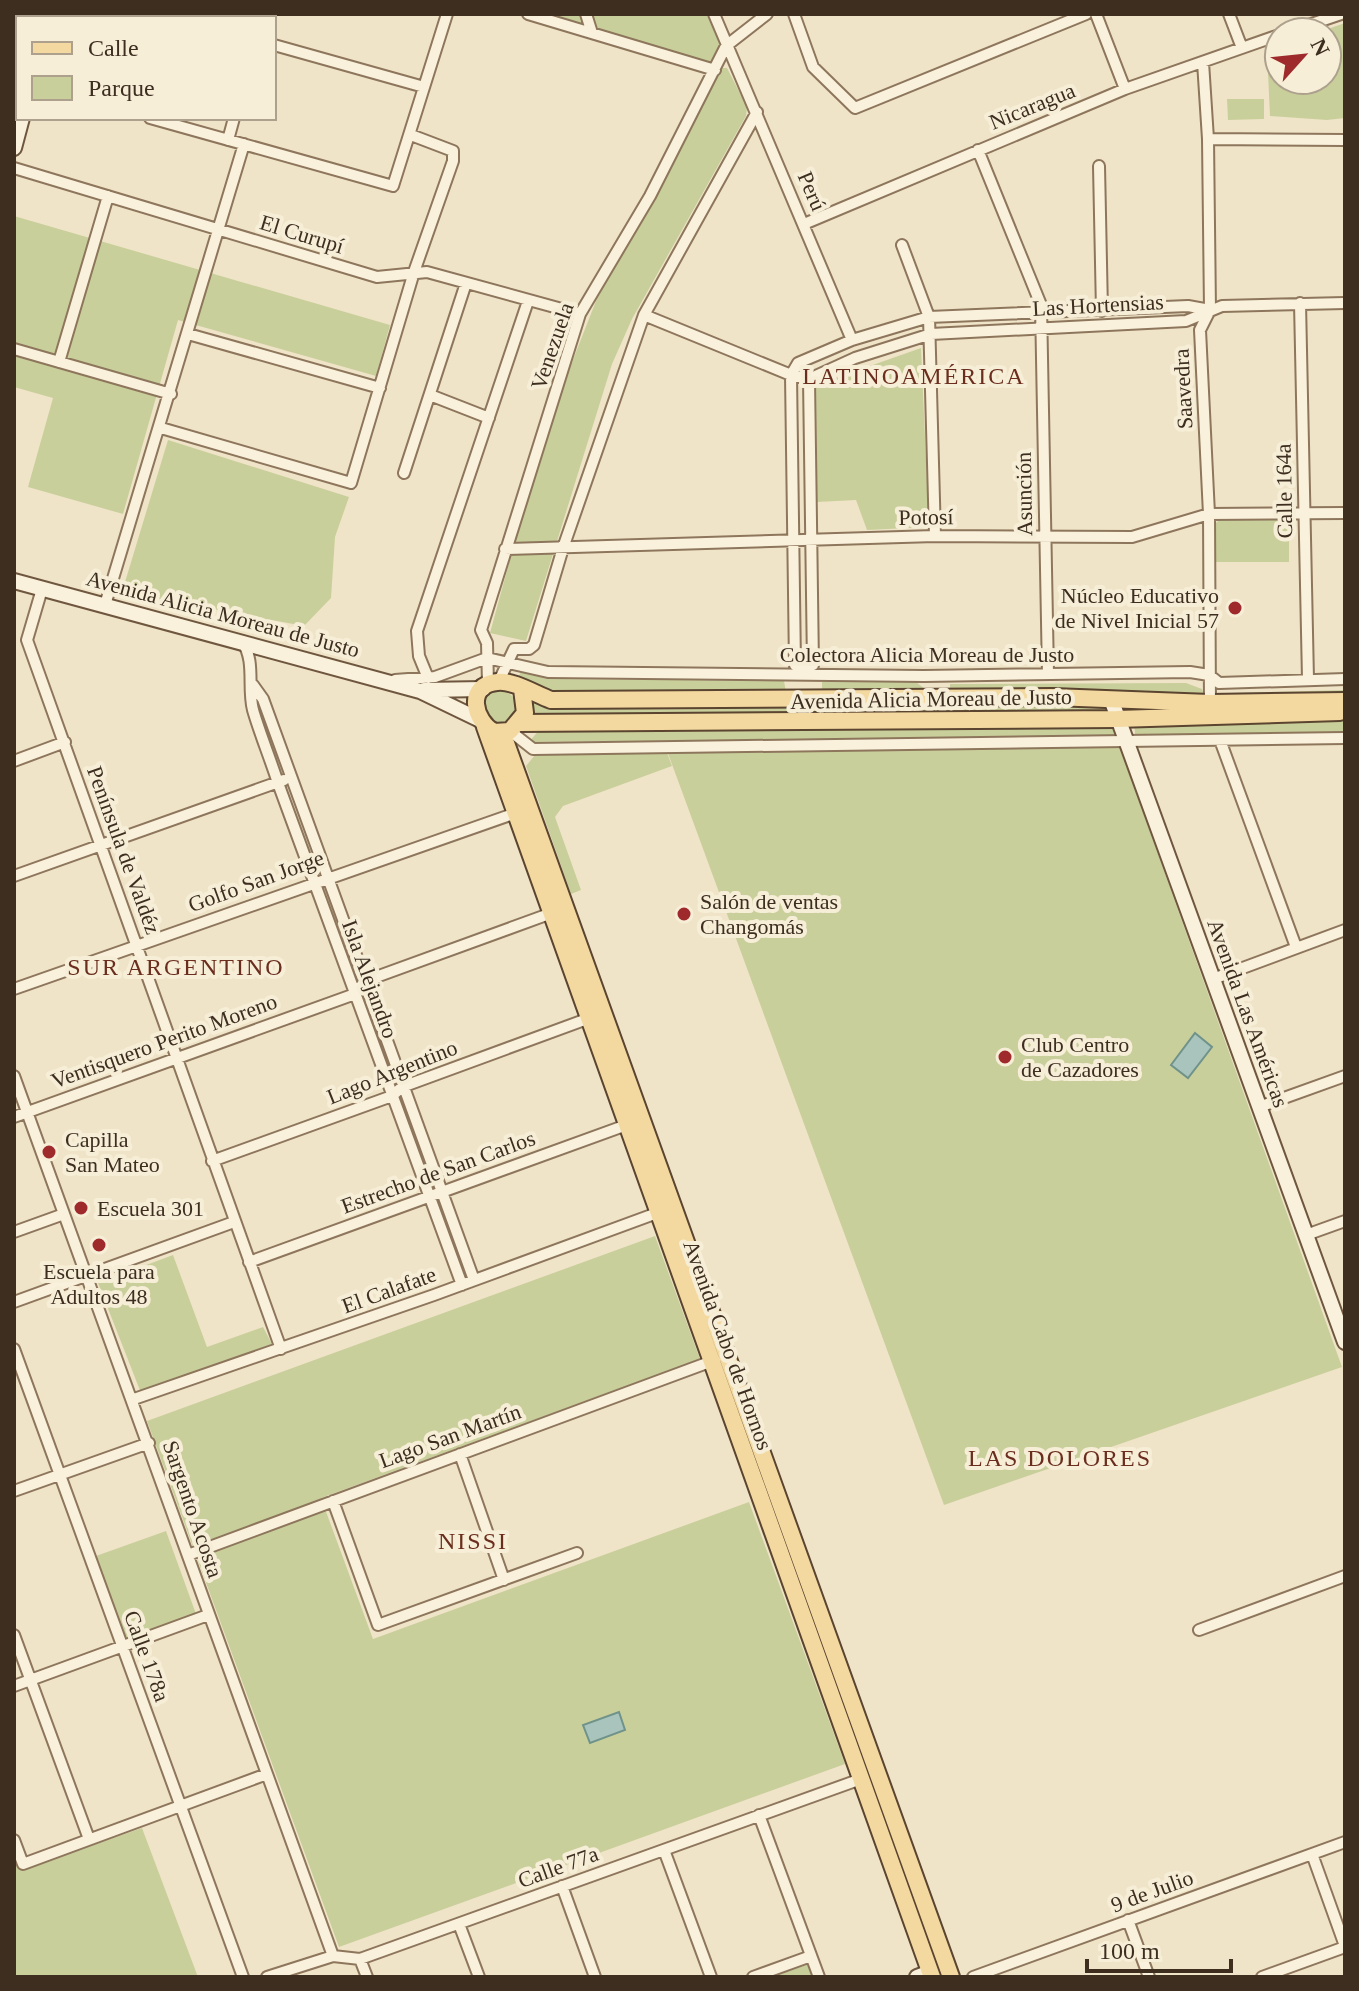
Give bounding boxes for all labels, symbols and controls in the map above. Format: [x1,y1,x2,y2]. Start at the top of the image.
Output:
legend [16,16,276,120]
north arrow [1263,16,1343,96]
text: N [1306,34,1335,60]
text: Calle [88,35,139,61]
text: Parque [88,75,155,101]
street label: Nicaragua [985,77,1079,135]
street label: Perú [793,168,831,214]
street label: El Curupí [257,209,347,259]
street label: Las Hortensias [1032,289,1164,321]
street label: Venezuela [525,299,579,393]
street label: Saavedra [1168,348,1198,430]
district label: LATINOAMÉRICA [802,363,1026,389]
street label: Calle 164a [1271,443,1297,539]
street label: Asunción [1011,452,1037,536]
street label: Potosí [898,504,954,530]
street label: Avenida Alicia Moreau de Justo [84,565,362,663]
place label: Núcleo Educativo de Nivel Inicial 57 [1055,583,1219,633]
marker: Núcleo Educativo de Nivel Inicial 57 [1226,599,1244,617]
street label: Colectora Alicia Moreau de Justo [780,642,1074,667]
street label: Avenida Alicia Moreau de Justo [790,684,1072,714]
street label: Península de Valdéz [82,763,166,938]
street label: Golfo San Jorge [185,845,327,917]
place label: Salón de ventas Changomás [700,889,838,939]
marker: Salón de ventas Changomás [675,905,693,923]
street label: Avenida Las Américas [1202,915,1294,1111]
street label: Isla Alejandro [337,916,403,1042]
district label: SUR ARGENTINO [67,954,285,980]
street label: Ventisquero Perito Moreno [48,989,280,1093]
place label: Club Centro de Cazadores [1021,1032,1139,1082]
street label: Lago Argentino [323,1035,461,1109]
marker: Club Centro de Cazadores [996,1048,1014,1066]
street label: Estrecho de San Carlos [338,1125,538,1219]
place label: Capilla San Mateo [65,1127,160,1177]
marker: Capilla San Mateo [40,1143,58,1161]
place label: Escuela 301 [97,1196,204,1221]
marker: Escuela 301 [72,1199,90,1217]
marker: Escuela para Adultos 48 [90,1236,108,1254]
street label: Avenida Cabo de Hornos [678,1237,778,1453]
place label: Escuela para Adultos 48 [43,1259,155,1309]
street label: El Calafate [339,1261,439,1319]
street label: Lago San Martín [376,1399,524,1473]
street label: Sargento Acosta [158,1437,228,1581]
district label: LAS DOLORES [968,1445,1152,1471]
district label: NISSI [438,1528,508,1554]
street label: Calle 178a [119,1607,175,1705]
street label: Calle 77a [514,1841,602,1893]
street label: 9 de Julio [1108,1865,1196,1917]
scale bar [1087,1923,1231,1973]
text: 100 m [1099,1938,1160,1964]

